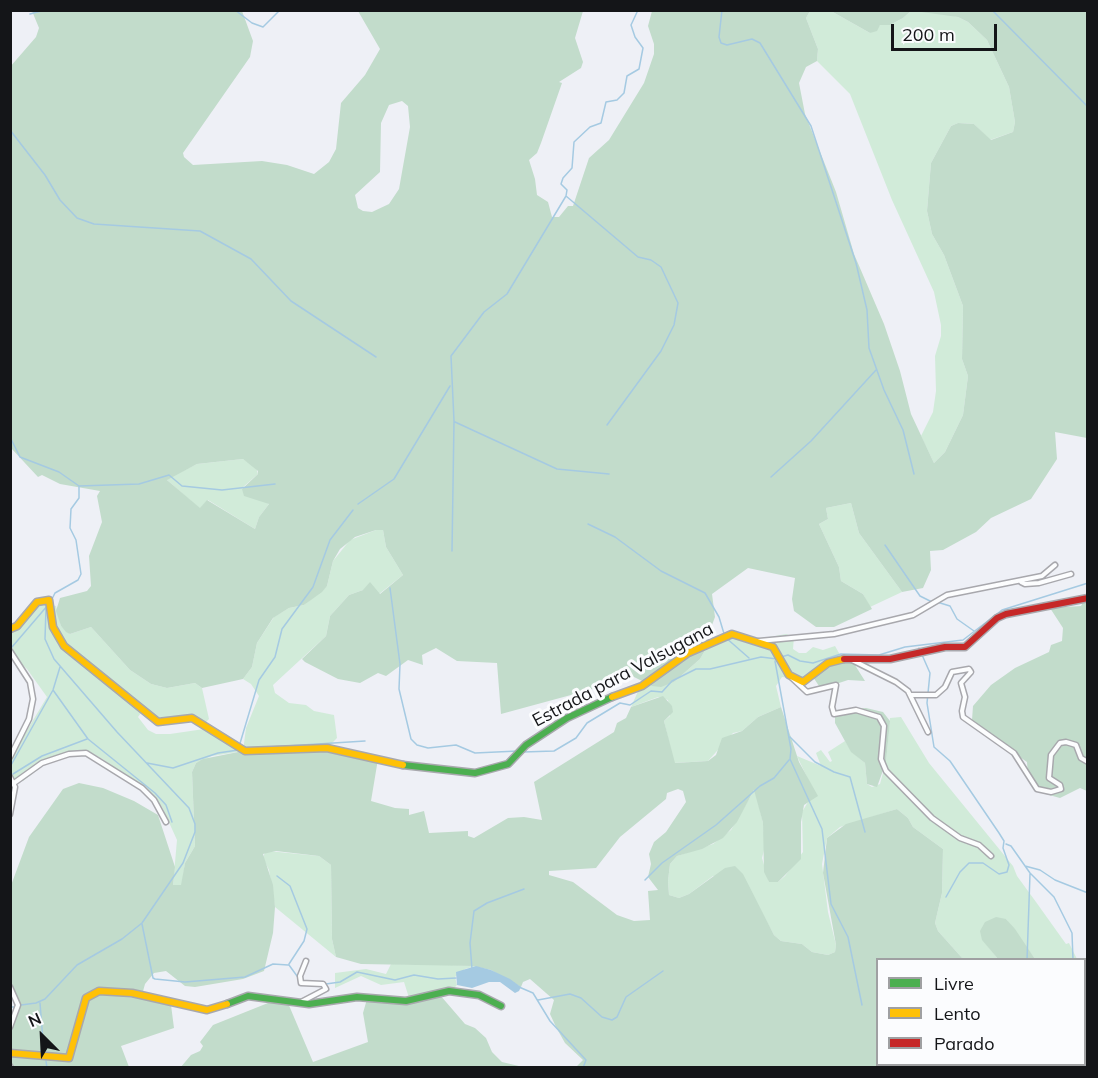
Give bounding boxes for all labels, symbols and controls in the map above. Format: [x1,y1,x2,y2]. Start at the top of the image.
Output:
scale bar [894,12,1000,50]
text: 200 m [902,23,955,46]
street label: Estrada para Valsugana [529,618,717,732]
legend [876,958,1086,1066]
text: Livre [934,972,974,995]
text: Lento [934,1002,981,1025]
north arrow [12,1006,72,1066]
text: N [25,1008,44,1031]
text: Parado [934,1032,994,1055]

